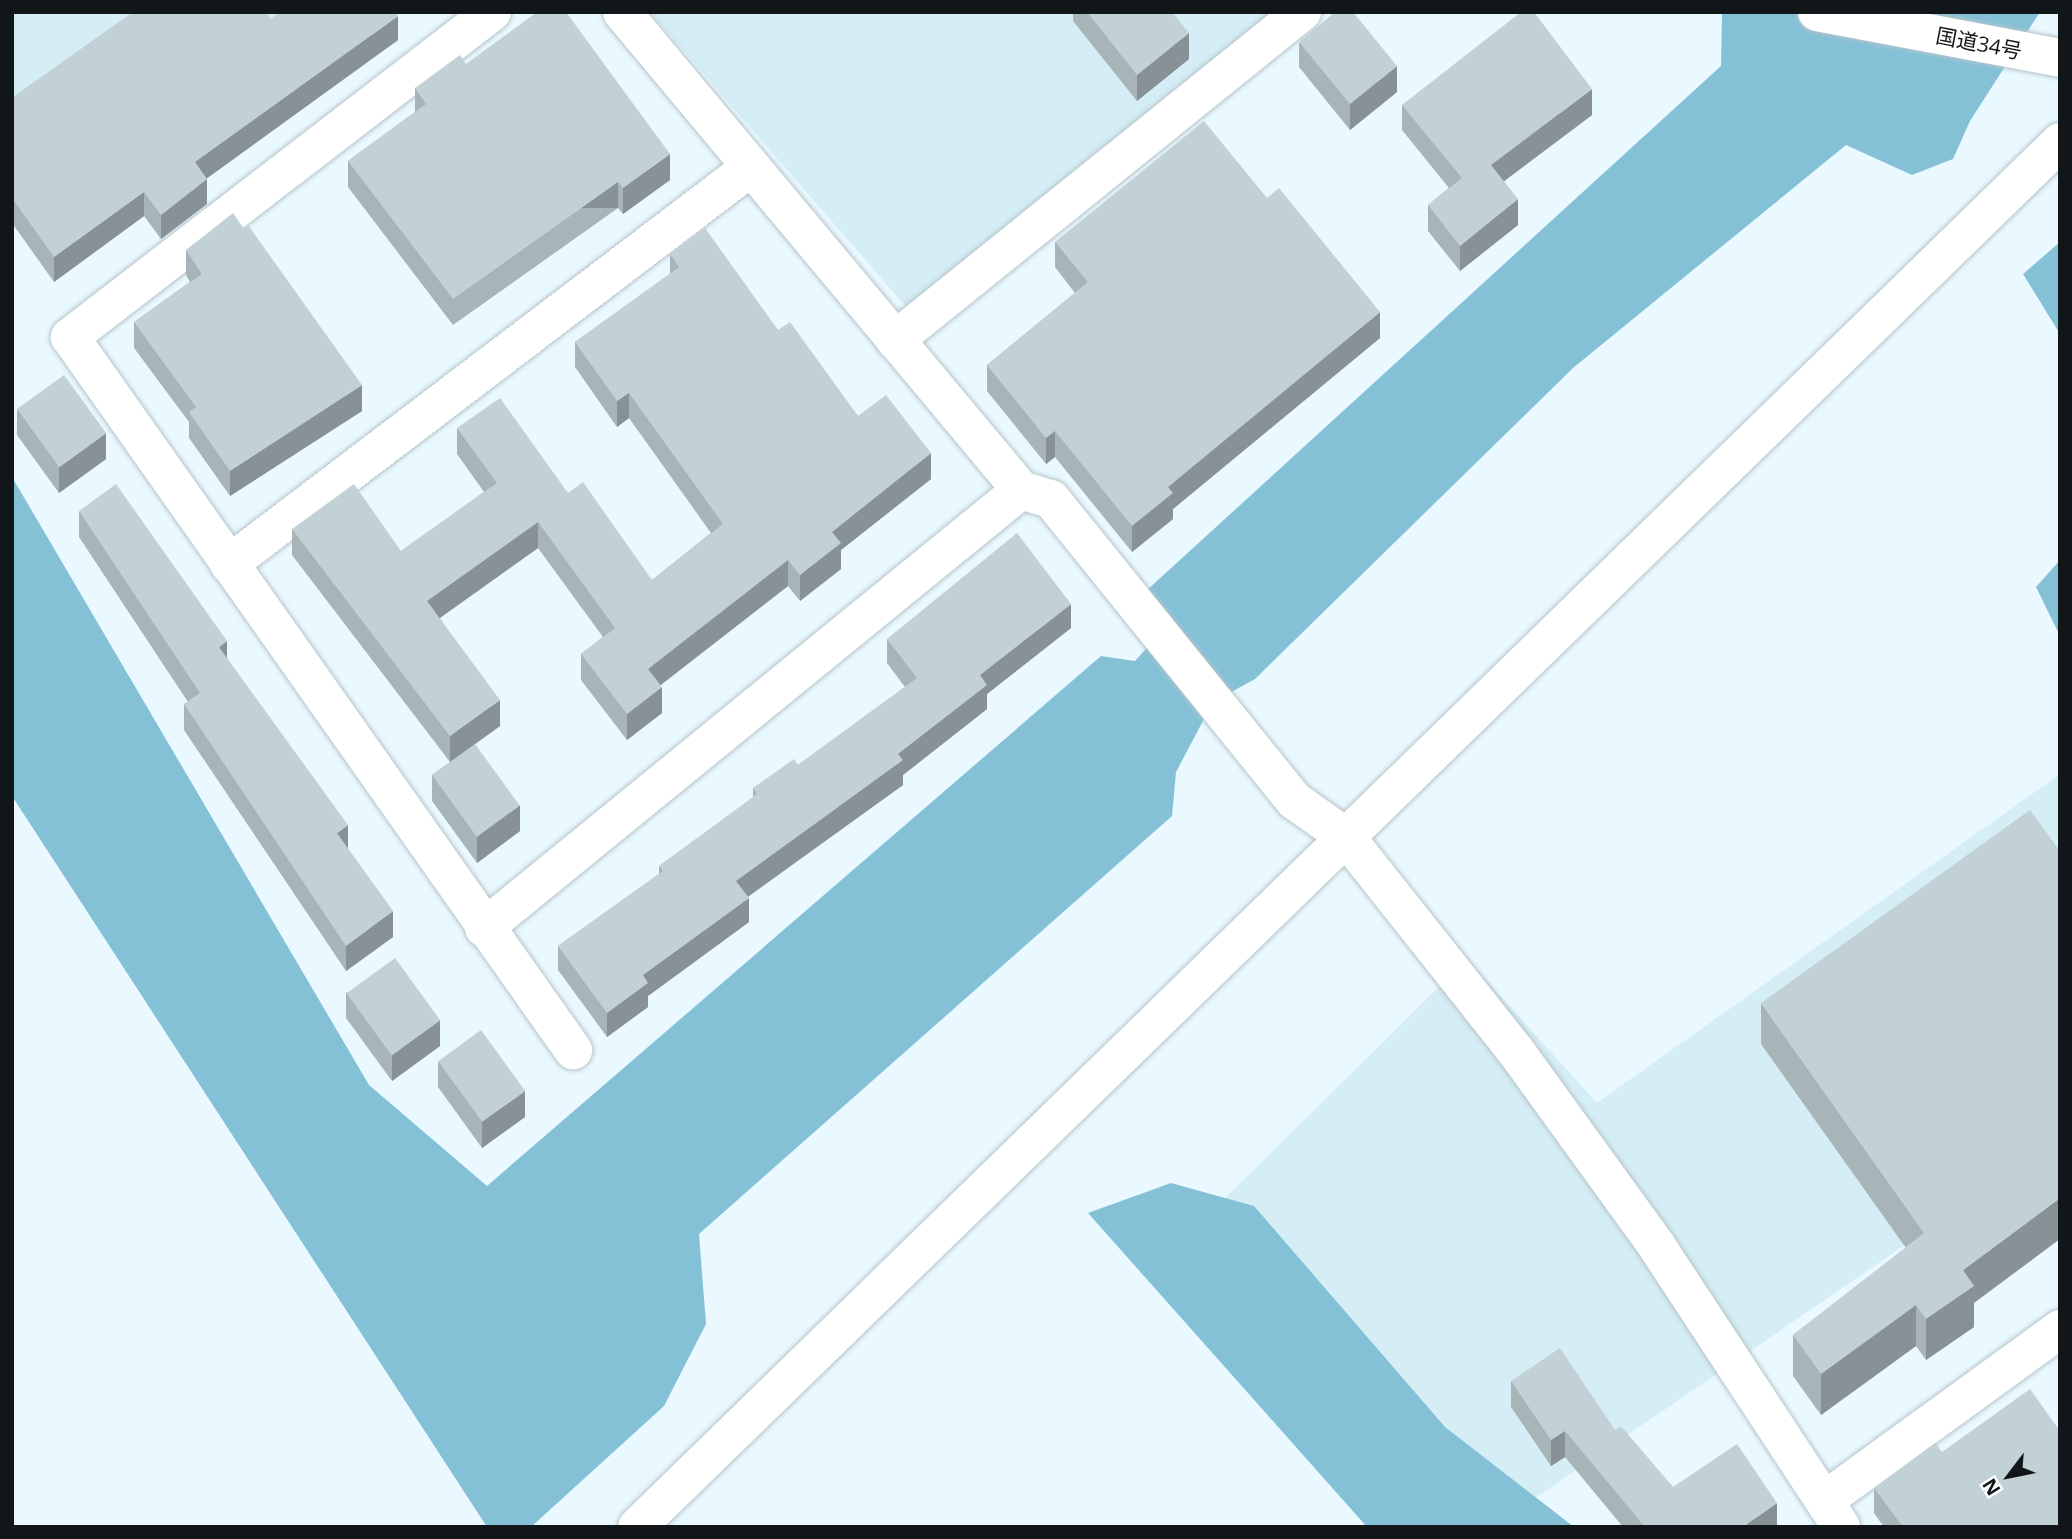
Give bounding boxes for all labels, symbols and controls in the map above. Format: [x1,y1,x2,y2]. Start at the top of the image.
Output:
street label: 国道34号 [1934,22,2024,64]
north arrow [1974,1441,2044,1511]
text: N [1976,1474,2006,1501]

